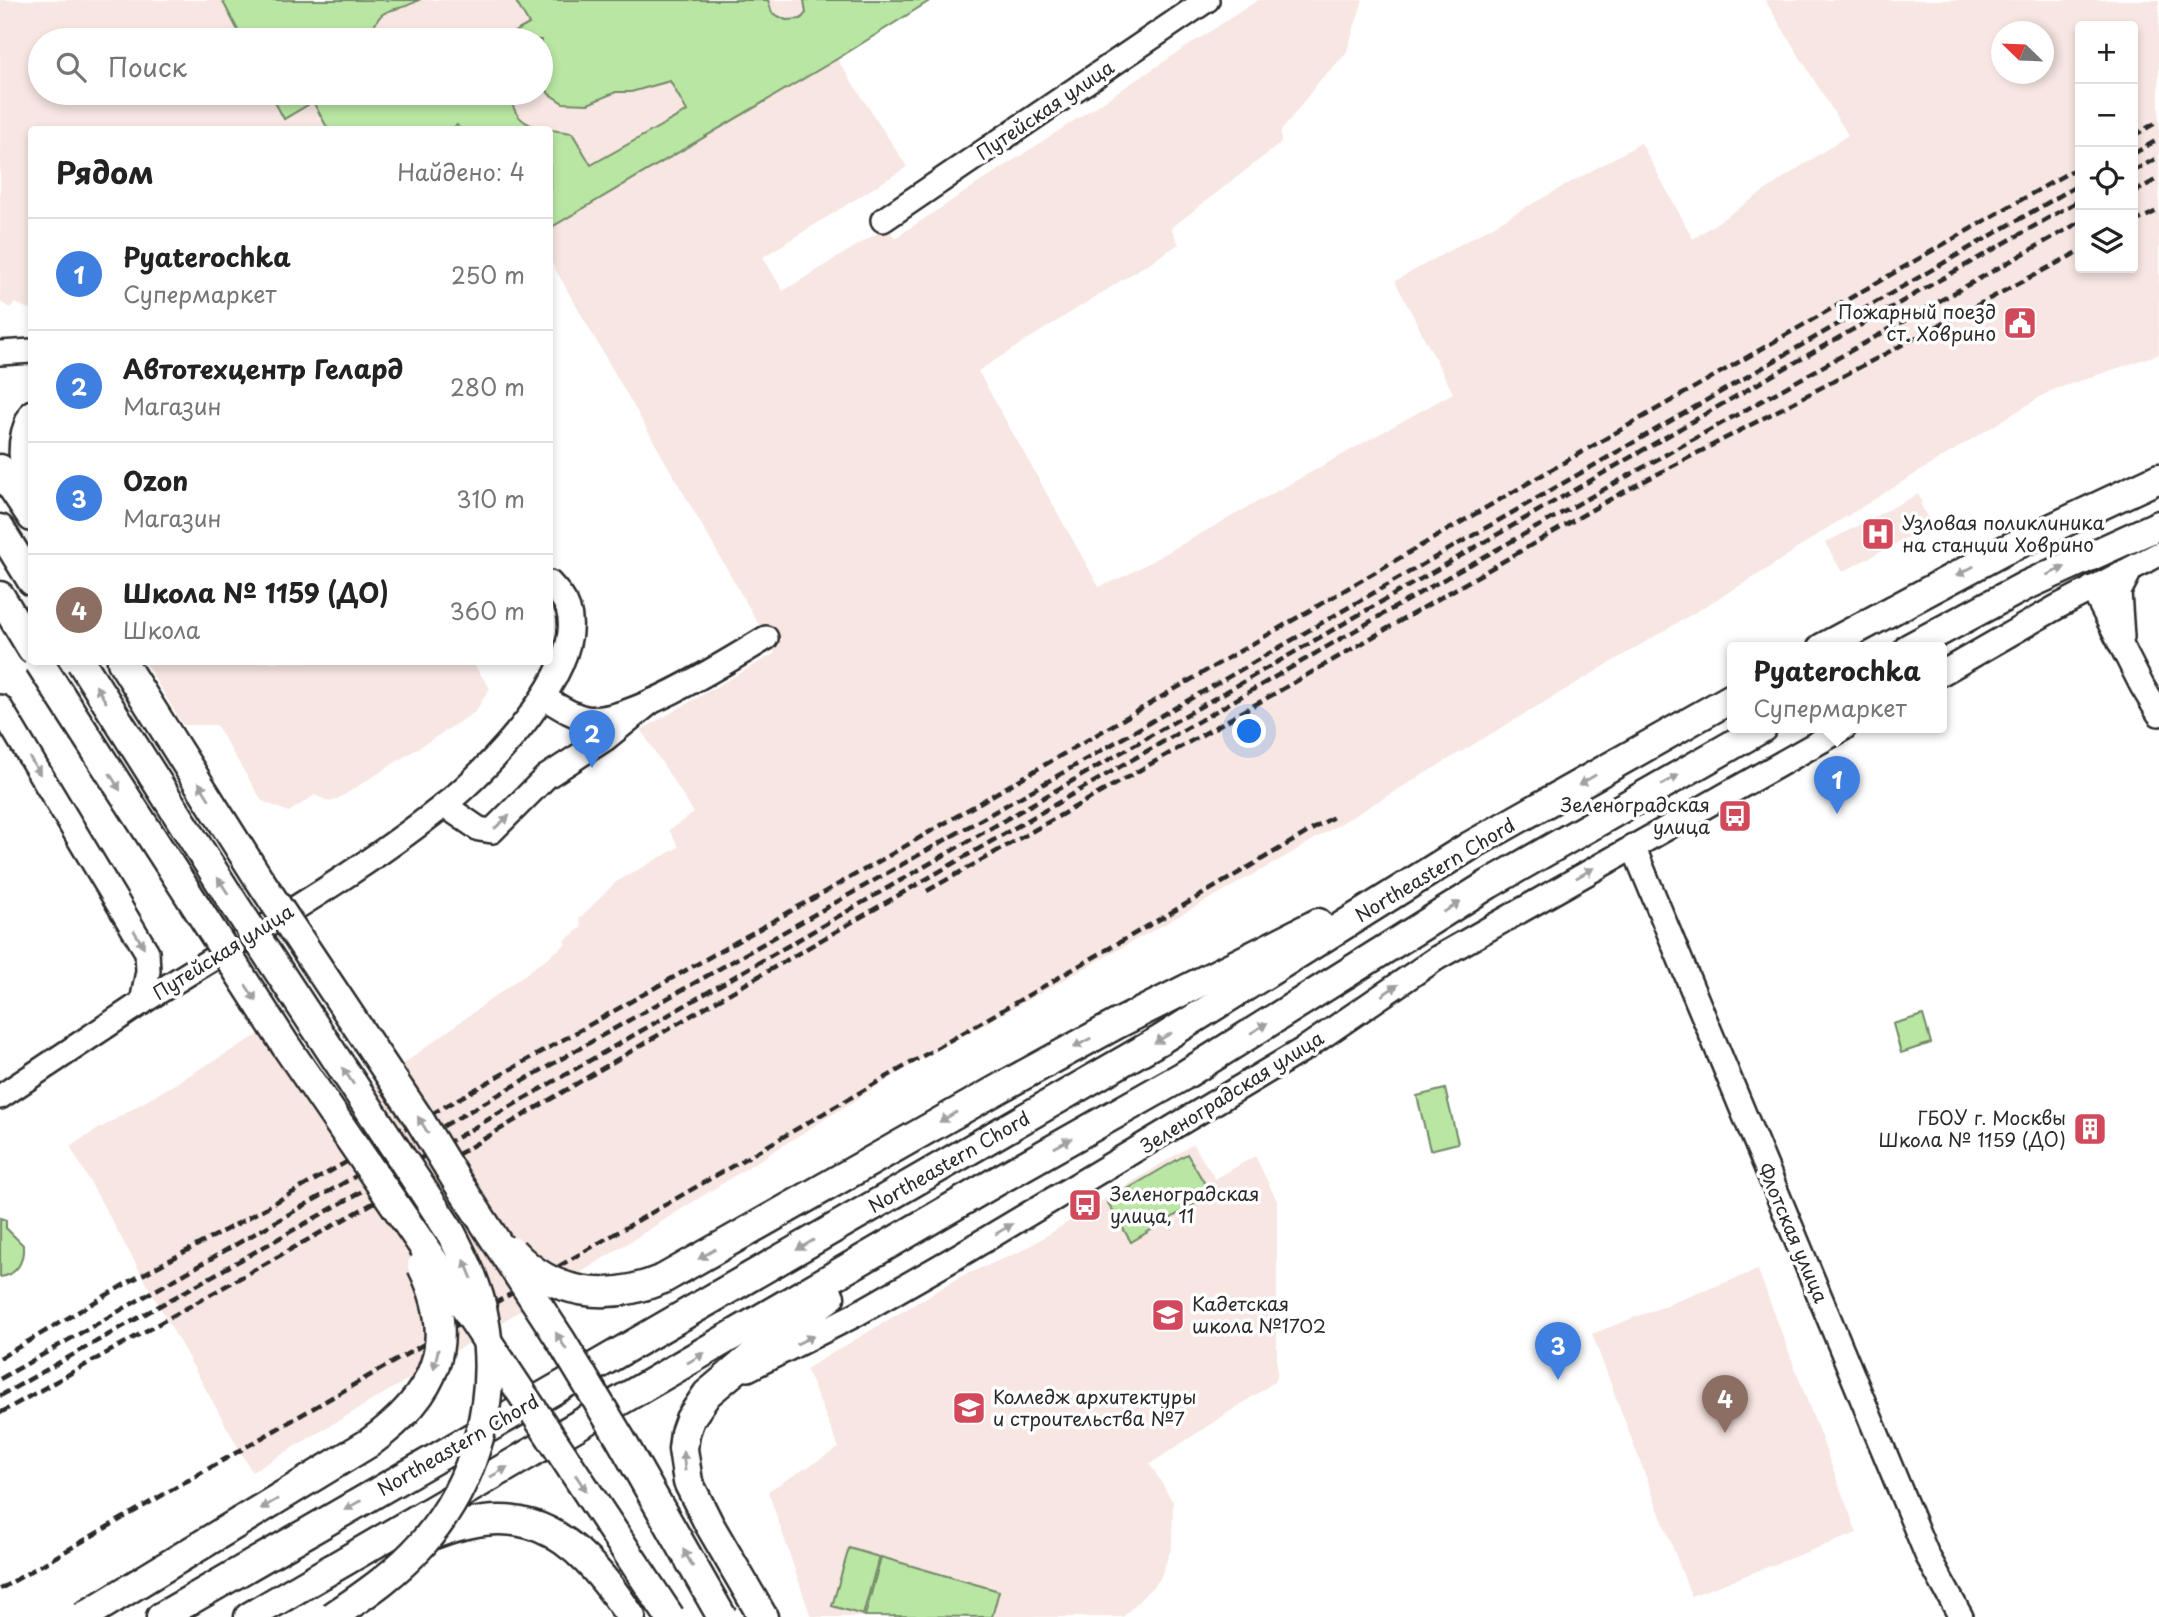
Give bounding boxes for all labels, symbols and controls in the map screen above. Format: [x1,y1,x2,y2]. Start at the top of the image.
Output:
north arrow [1991,21,2054,84]
map controls [2075,21,2138,273]
button: + [2075,21,2138,84]
search box [28,28,553,105]
text: Поиск [108,47,187,86]
icon: search [52,48,90,86]
street label: Путейская улица [970,52,1119,166]
button: − [2075,84,2138,147]
button: locate [2075,147,2138,210]
text: Рядом [56,149,154,194]
text: Найдено: 4 [397,154,525,189]
button: layers [2075,210,2138,273]
text: Pyaterochka [123,237,291,276]
text: 1 [74,257,85,292]
text: 250 m [451,257,525,292]
text: Супермаркет [123,276,277,311]
place label: Пожарный поезд ст. Ховрино [1838,297,1996,347]
public building icon: Пожарный поезд ст. Ховрино [2001,304,2039,342]
text: Автотехцентр Гелард [123,349,403,388]
text: 2 [71,369,87,404]
text: 280 m [450,369,525,404]
text: Магазин [123,388,222,423]
text: Ozon [123,461,188,500]
text: 3 [71,481,87,516]
text: 310 m [456,481,525,516]
text: Магазин [123,500,222,535]
place label: Узловая поликлиника на станции Ховрино [1902,508,2104,558]
hospital icon: Узловая поликлиника на станции Ховрино [1859,515,1897,553]
one-way arrow [2046,565,2067,576]
one-way arrow [1955,566,1975,577]
text: Школа № 1159 (ДО) [123,573,389,612]
text: 4 [71,593,87,628]
text: 360 m [450,593,525,628]
text: Школа [123,612,200,647]
popup [1727,642,1947,733]
text: Pyaterochka [1753,651,1921,690]
one-way arrow [95,684,108,703]
text: Супермаркет [1753,690,1907,725]
pin: 2 [569,710,615,768]
your location [1232,714,1266,748]
one-way arrow [29,756,42,775]
pin: 1 [1814,756,1860,814]
one-way arrow [108,772,121,791]
one-way arrow [1578,774,1597,786]
one-way arrow [1660,774,1679,786]
one-way arrow [197,782,210,801]
place label: Зеленоградская улица [1561,790,1710,840]
bus stop icon: Зеленоградская улица [1716,797,1754,835]
street label: Northeastern Chord [1349,810,1520,928]
one-way arrow [493,814,511,830]
one-way arrow [1576,867,1595,879]
one-way arrow [216,876,229,896]
street label: Путейская улица [147,897,298,1006]
one-way arrow [1443,901,1462,914]
one-way arrow [133,930,146,949]
one-way arrow [245,984,258,1003]
one-way arrow [1381,984,1400,997]
one-way arrow [1250,1022,1269,1035]
street label: Зеленоградская улица [1134,1023,1329,1159]
one-way arrow [1154,1032,1173,1045]
one-way arrow [1072,1037,1091,1049]
one-way arrow [342,1066,355,1086]
street label: Northeastern Chord [862,1103,1035,1219]
place label: ГБОУ г. Москвы Школа № 1159 (ДО) [1879,1103,2066,1153]
building icon: ГБОУ г. Москвы Школа № 1159 (ДО) [2071,1110,2109,1148]
one-way arrow [938,1111,957,1124]
one-way arrow [416,1115,429,1134]
one-way arrow [1054,1137,1073,1149]
street label: Флотская улица [1752,1158,1836,1307]
place label: Зеленоградская улица, 11 [1110,1179,1259,1229]
bus stop icon: Зеленоградская улица, 11 [1066,1186,1104,1224]
one-way arrow [994,1223,1013,1236]
one-way arrow [795,1239,815,1251]
one-way arrow [698,1248,717,1260]
one-way arrow [463,1258,474,1279]
place label: Кадетская школа №1702 [1192,1289,1326,1339]
school or university icon: Кадетская школа №1702 [1149,1296,1187,1334]
pin: 3 [1535,1322,1581,1380]
one-way arrow [554,1331,567,1350]
one-way arrow [795,1334,815,1346]
one-way arrow [430,1348,441,1370]
one-way arrow [686,1352,705,1364]
pin: 4 [1702,1375,1748,1433]
place label: Колледж архитектуры и строительства №7 [993,1382,1196,1432]
street label: Northeastern Chord [371,1386,544,1502]
school or university icon: Колледж архитектуры и строительства №7 [950,1389,988,1427]
one-way arrow [678,1450,689,1472]
one-way arrow [489,1466,508,1478]
one-way arrow [574,1474,588,1492]
one-way arrow [260,1498,279,1510]
one-way arrow [343,1499,362,1511]
one-way arrow [682,1548,694,1567]

